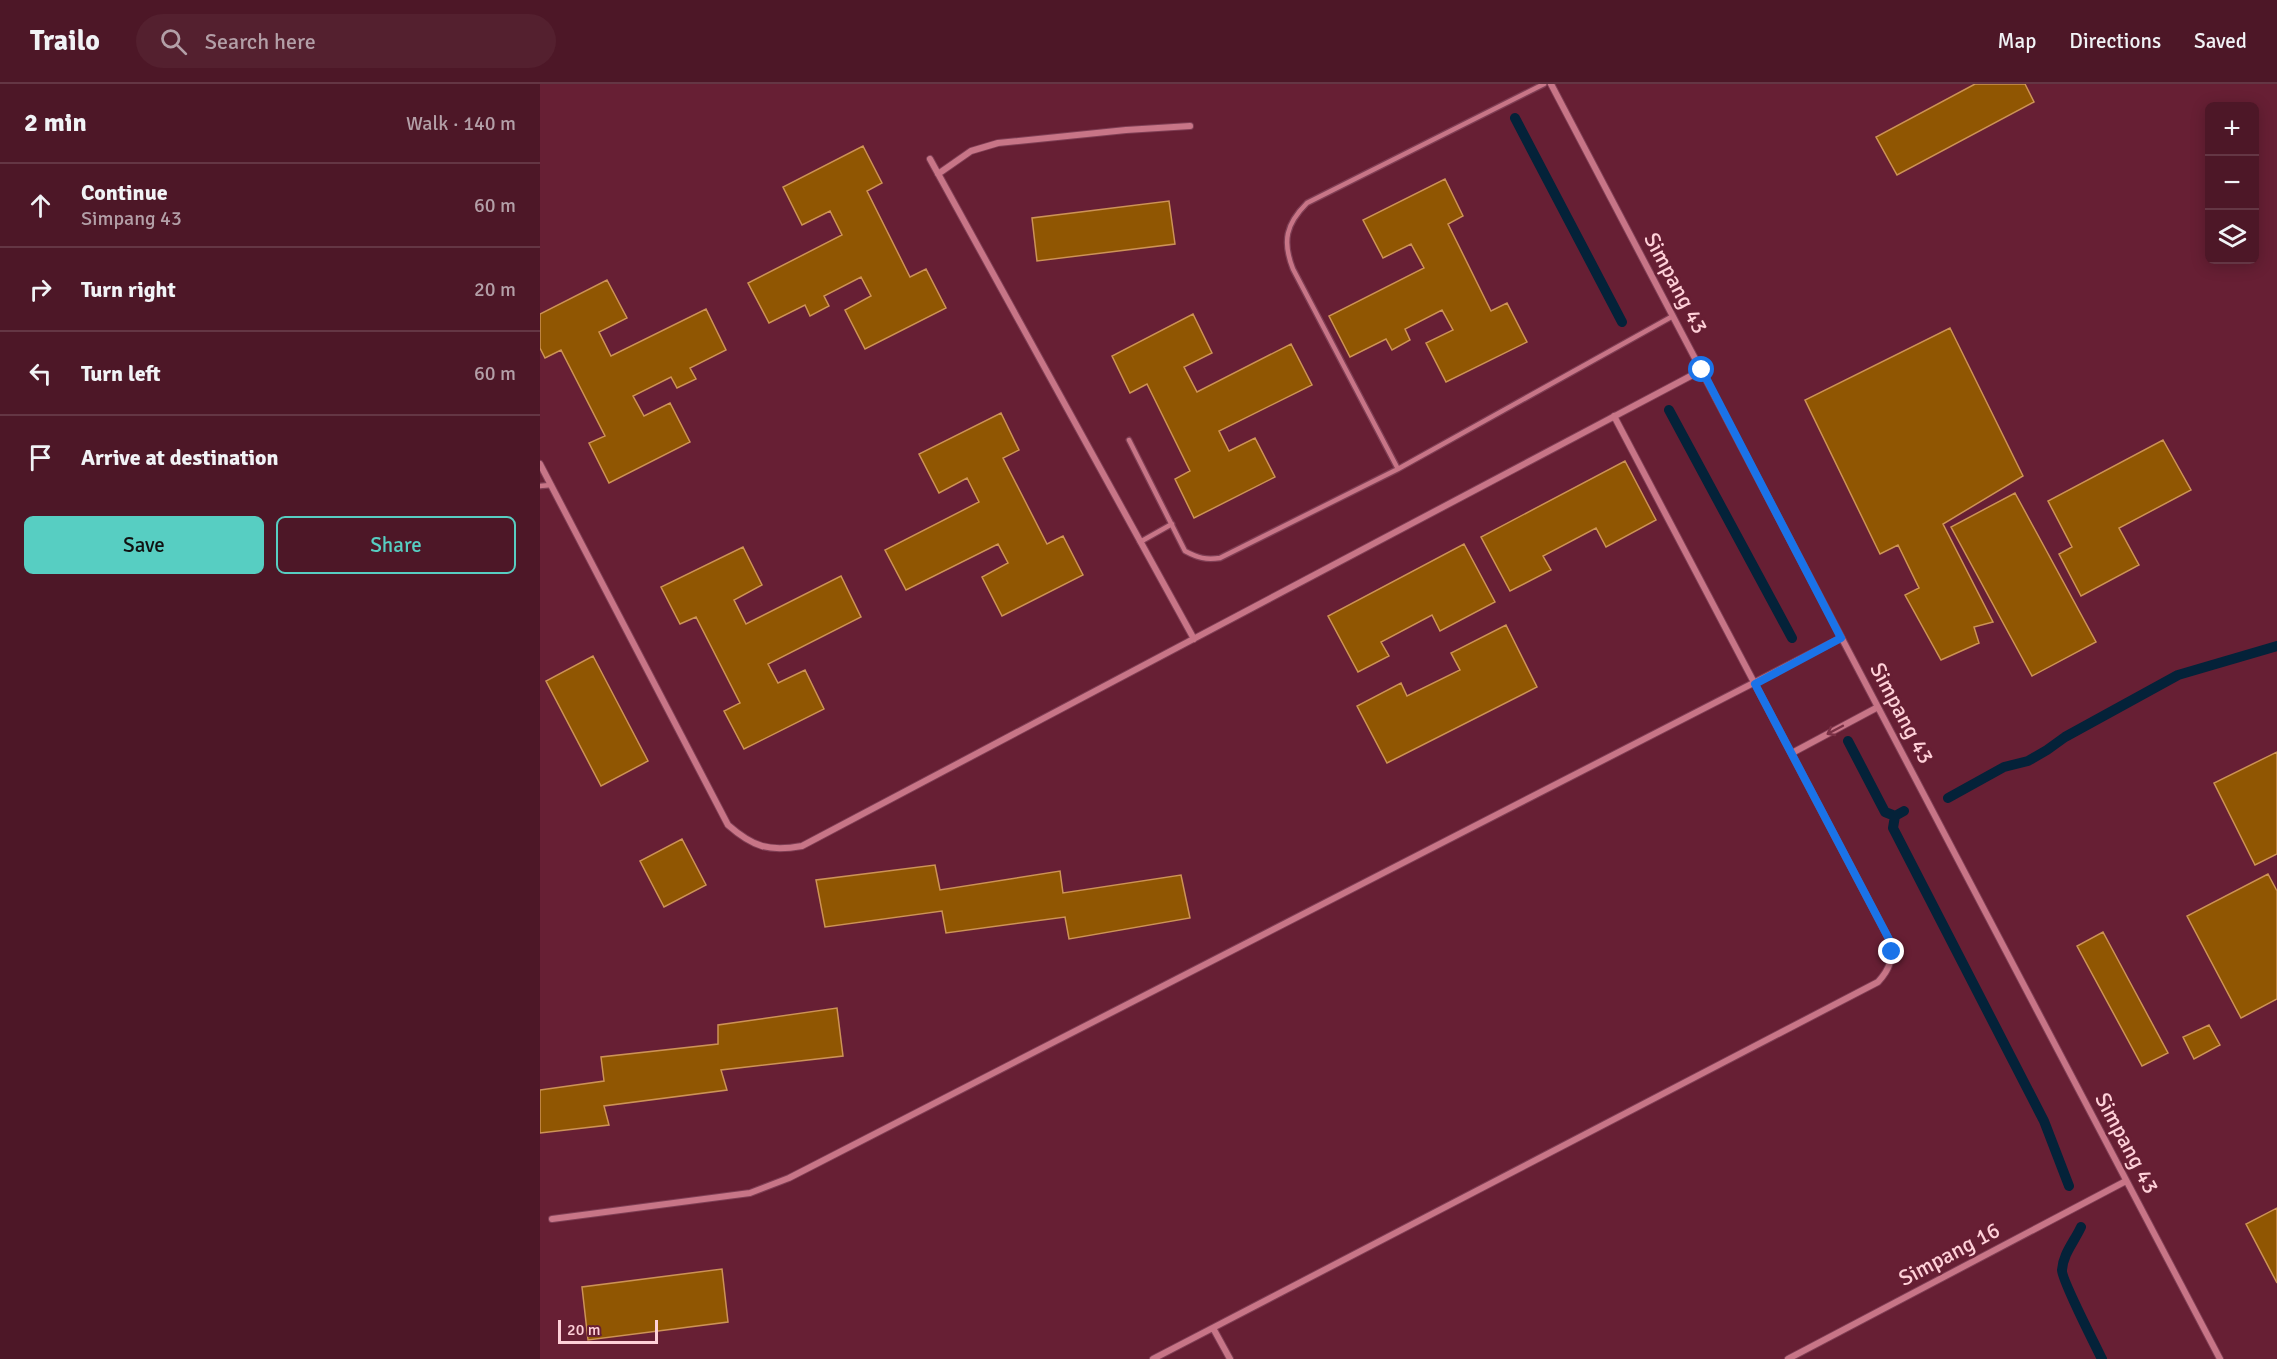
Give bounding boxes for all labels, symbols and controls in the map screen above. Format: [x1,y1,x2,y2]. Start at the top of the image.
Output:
search box [136,14,556,68]
text: Trailo [30,24,100,58]
icon: search [157,25,190,58]
text: Search here [205,28,316,55]
text: Map [1998,28,2036,54]
text: Directions [2069,28,2161,54]
text: Saved [2194,28,2247,54]
map controls [2205,102,2259,264]
button: + [2205,102,2259,156]
text: 2 min [24,107,87,139]
text: Walk · 140 m [406,111,516,136]
button: − [2205,156,2259,210]
text: Continue [81,179,168,206]
icon: ahead [24,189,57,222]
text: 60 m [474,193,516,218]
text: Simpang 43 [81,206,182,231]
button: layers [2205,210,2259,264]
street label: Simpang 43 [1638,228,1714,338]
icon: right [24,273,57,306]
text: Turn right [81,276,176,303]
text: 20 m [474,277,516,302]
route start [1688,356,1714,382]
icon: left [24,357,57,390]
text: Turn left [81,360,161,387]
text: 60 m [474,361,516,386]
icon: arrive [24,441,57,474]
text: Arrive at destination [81,444,278,471]
button: Save [24,516,264,574]
button: Share [276,516,516,574]
street label: Simpang 43 [1864,658,1940,768]
one-way arrow [1827,724,1844,736]
route end [1878,938,1904,964]
street label: Simpang 43 [2089,1088,2165,1198]
street label: Simpang 16 [1894,1216,2004,1292]
scale bar [558,1317,658,1344]
text: 20 m [567,1320,601,1340]

